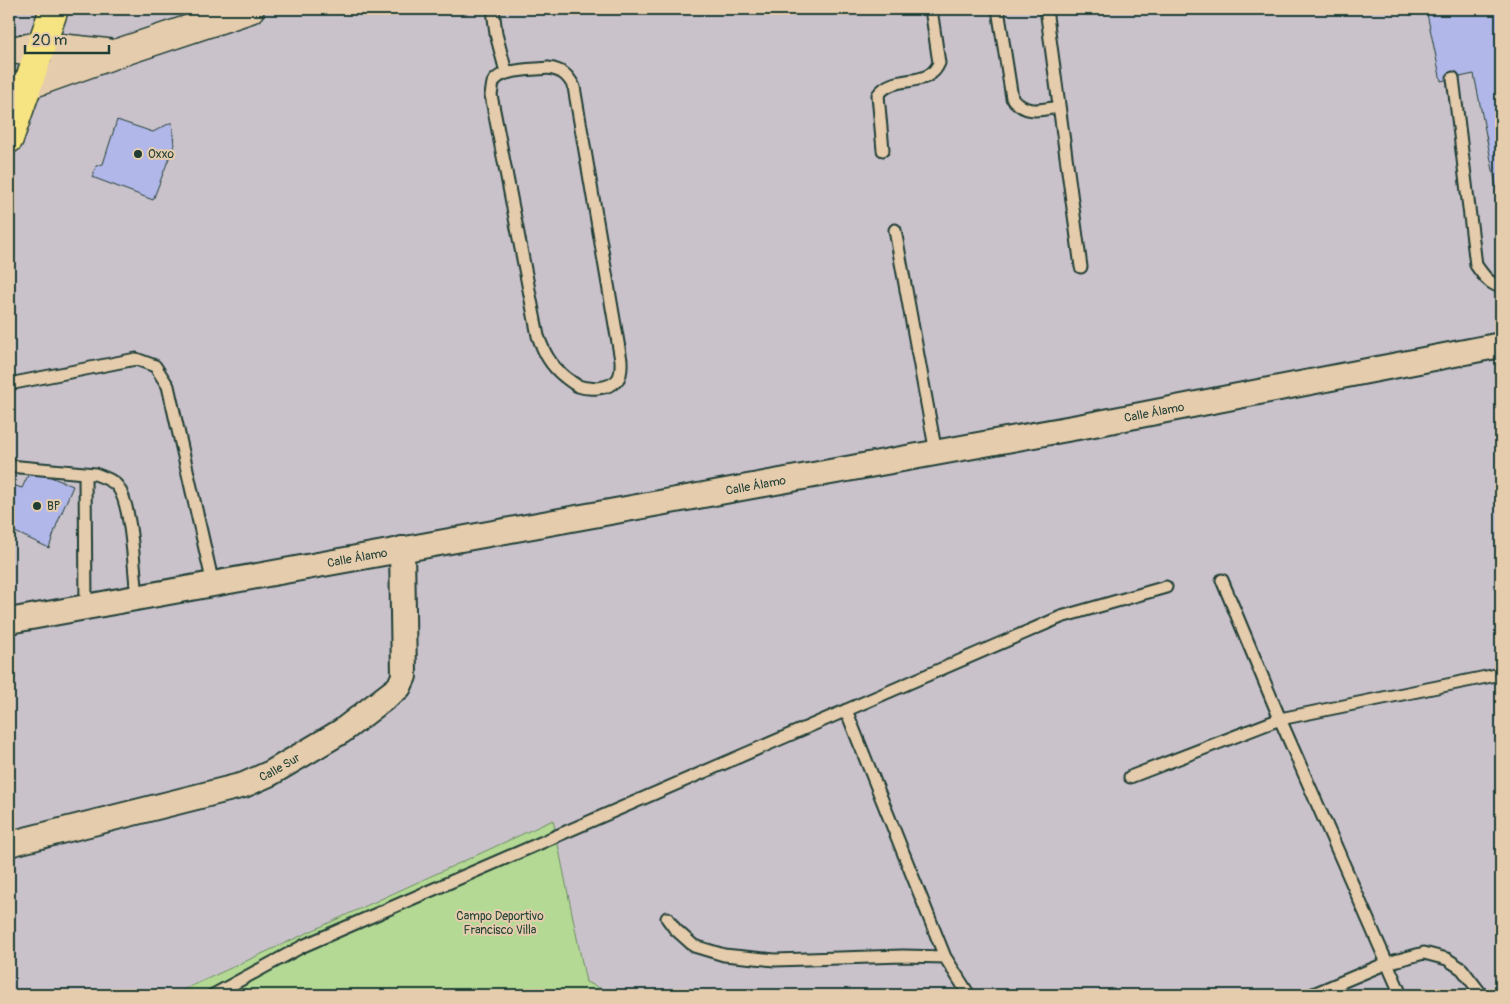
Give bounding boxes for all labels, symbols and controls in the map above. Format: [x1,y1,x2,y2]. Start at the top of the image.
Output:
scale bar [25,22,109,54]
text: 20 m [32,31,67,50]
place label: Oxxo [148,147,175,162]
marker: Oxxo [132,148,144,160]
street label: Calle Álamo [1123,399,1186,426]
street label: Calle Álamo [725,473,788,498]
place label: BP [47,499,61,514]
marker: BP [31,500,43,512]
street label: Calle Álamo [326,545,389,571]
street label: Calle Sur [257,750,303,785]
park label: Campo Deportivo Francisco Villa [456,909,544,938]

